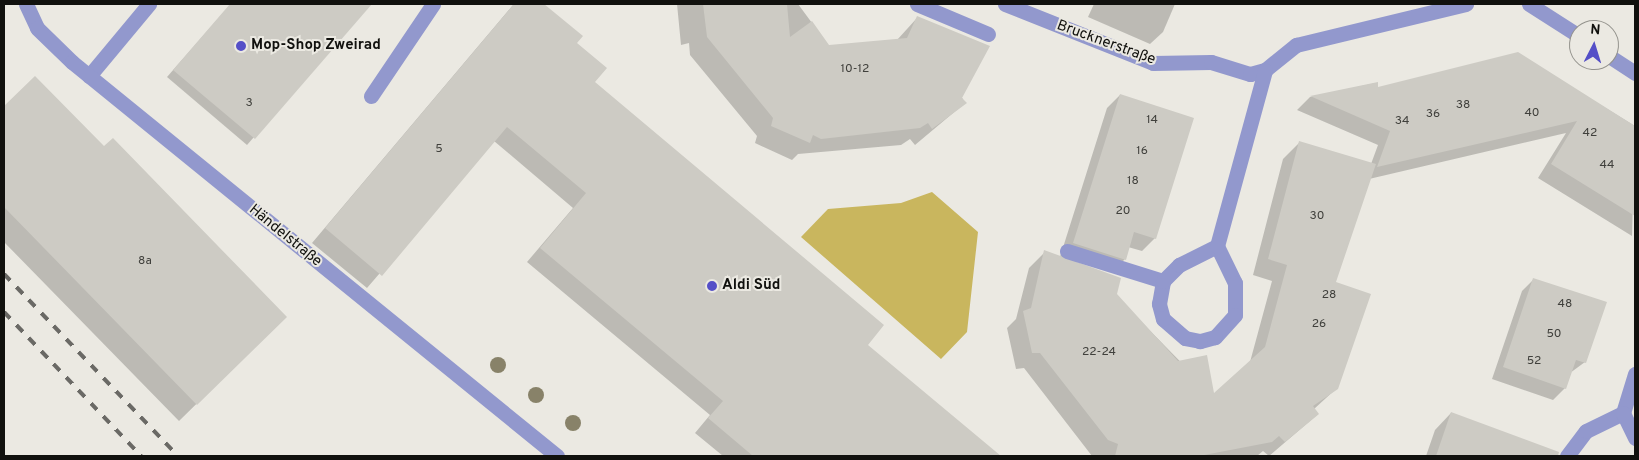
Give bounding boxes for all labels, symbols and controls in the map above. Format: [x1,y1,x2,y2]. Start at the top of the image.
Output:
street label: Brucknerstraße [1054,17,1158,69]
north arrow [1569,20,1619,70]
text: N [1590,22,1601,39]
place label: Mop-Shop Zweirad [251,37,381,55]
marker: Mop-Shop Zweirad [235,40,247,52]
house number: 10-12 [841,63,869,77]
house number: 3 [245,97,253,111]
house number: 38 [1456,99,1470,113]
house number: 40 [1524,107,1540,121]
house number: 36 [1426,108,1440,122]
house number: 14 [1146,114,1158,128]
house number: 34 [1395,115,1409,129]
house number: 42 [1583,127,1597,141]
house number: 5 [435,143,443,157]
house number: 16 [1136,145,1148,159]
house number: 44 [1600,159,1614,173]
house number: 18 [1127,175,1139,189]
street label: Händelstraße [245,201,325,271]
house number: 20 [1115,205,1131,219]
house number: 30 [1310,210,1324,224]
house number: 8a [138,255,152,269]
place label: Aldi Süd [722,277,781,295]
marker: Aldi Süd [706,280,718,292]
house number: 28 [1322,289,1336,303]
house number: 48 [1558,298,1572,312]
house number: 26 [1312,318,1326,332]
house number: 50 [1546,328,1562,342]
house number: 22-24 [1082,346,1116,360]
house number: 52 [1527,355,1541,369]

